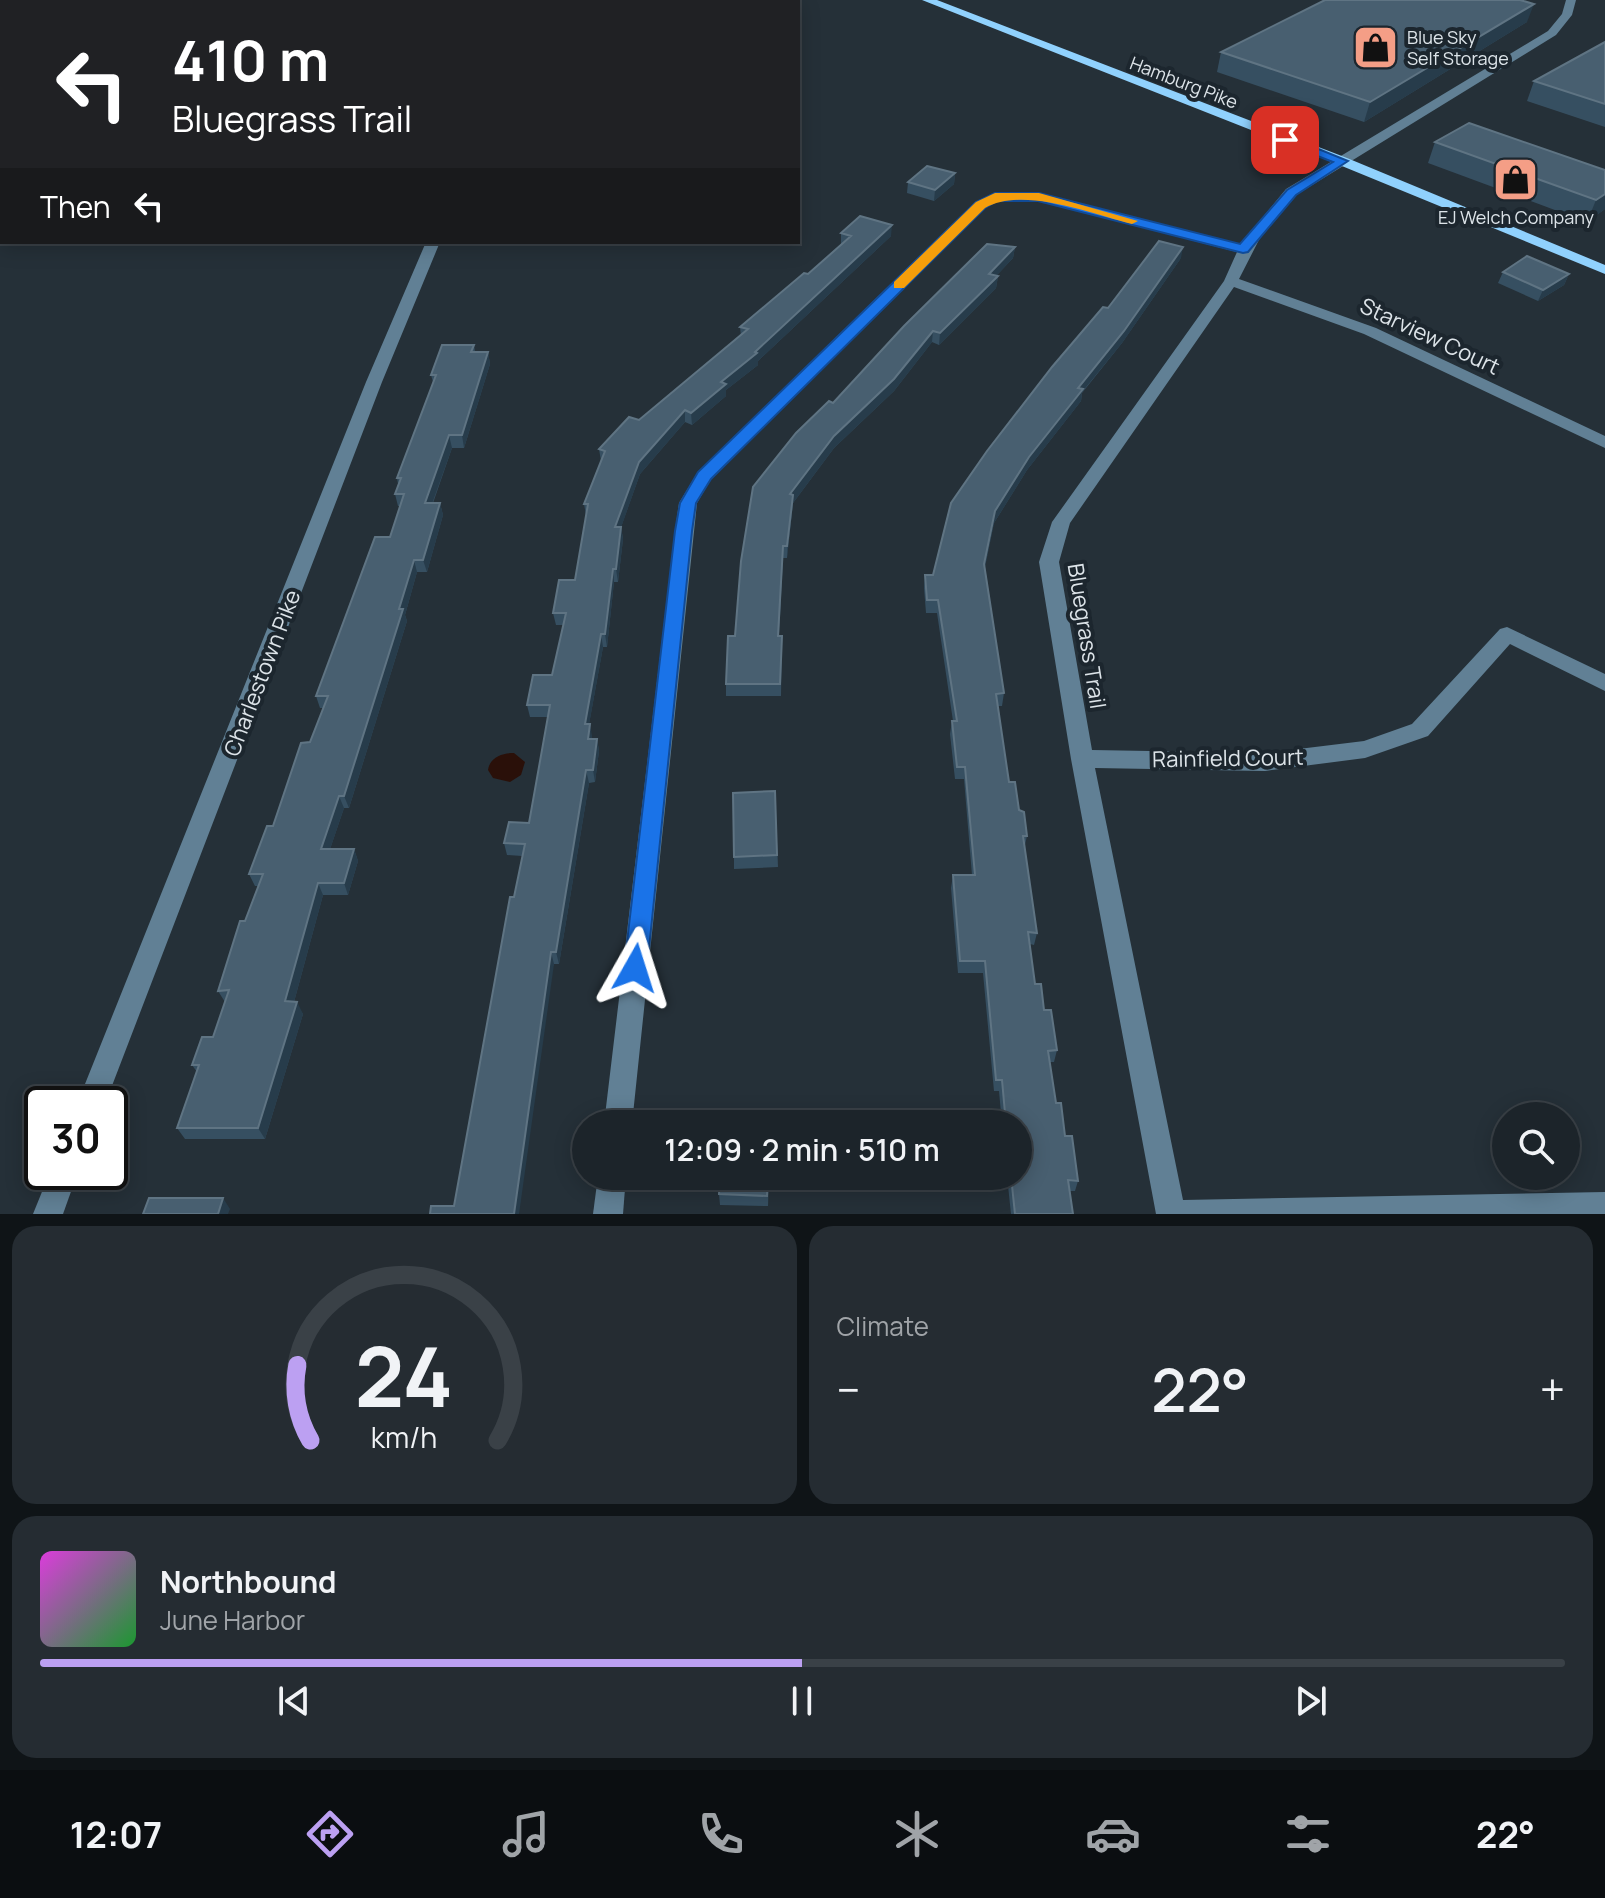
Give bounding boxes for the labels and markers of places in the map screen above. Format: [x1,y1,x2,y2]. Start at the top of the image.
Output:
shop icon: Blue Sky Self Storage [1352,23,1400,71]
place label: Blue Sky Self Storage [1407,25,1509,70]
pin [1251,106,1319,174]
shop icon: EJ Welch Company [1492,155,1540,203]
place label: EJ Welch Company [1438,205,1595,229]

